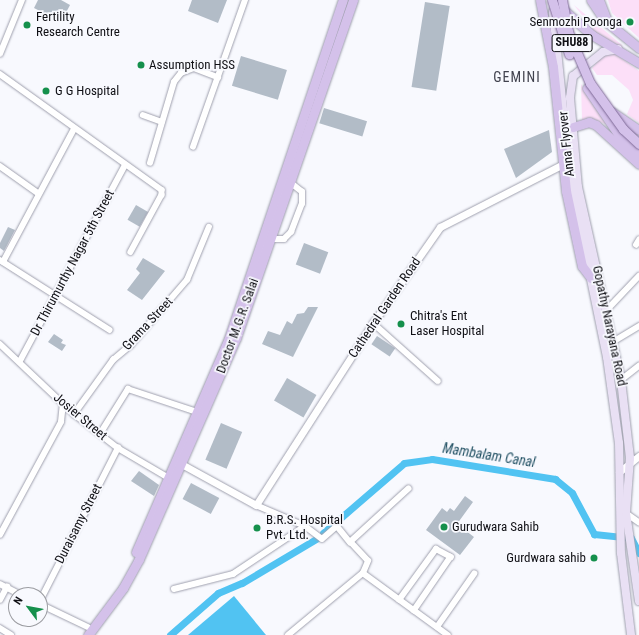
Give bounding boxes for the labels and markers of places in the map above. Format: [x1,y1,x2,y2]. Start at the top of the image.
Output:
place label: Fertility Research Centre [36,10,120,41]
place label: Senmozhi Poonga [530,14,622,30]
marker: Senmozhi Poonga [625,17,635,27]
marker: Fertility Research Centre [21,19,33,31]
place label: Assumption HSS [149,57,235,73]
marker: Assumption HSS [136,60,146,70]
place label: G G Hospital [55,83,119,99]
marker: G G Hospital [40,85,52,97]
place label: Chitra's Ent Laser Hospital [410,309,484,340]
marker: Chitra's Ent Laser Hospital [395,318,407,330]
place label: B.R.S. Hospital Pvt. Ltd. [266,513,343,544]
place label: Gurudwara Sahib [452,519,539,535]
marker: B.R.S. Hospital Pvt. Ltd. [251,522,263,534]
marker: Gurudwara Sahib [439,522,449,532]
place label: Gurdwara sahib [506,550,586,566]
marker: Gurdwara sahib [589,553,599,563]

